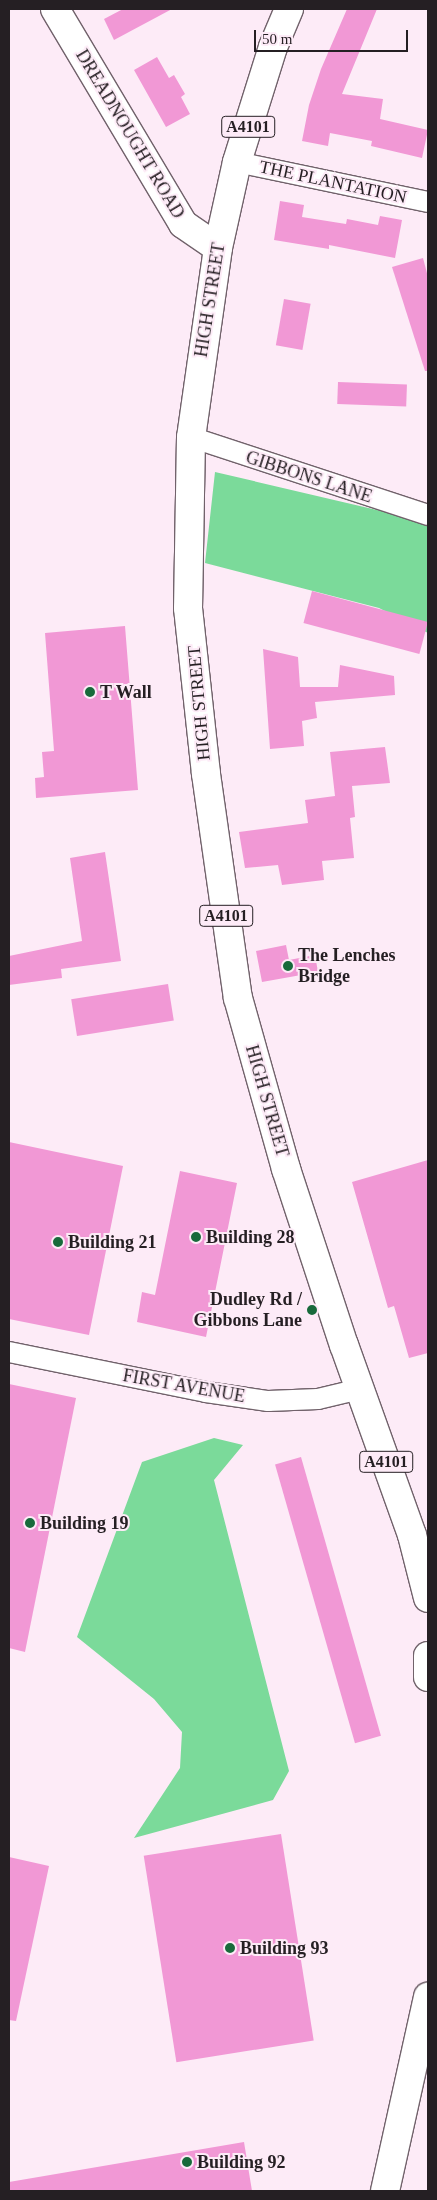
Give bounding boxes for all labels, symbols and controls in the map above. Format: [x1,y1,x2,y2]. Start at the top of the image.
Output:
scale bar [257,20,411,52]
text: 50 m [262,31,292,47]
street label: DREADNOUGHT ROAD [71,46,189,222]
road number: A4101 [220,114,276,140]
street label: THE PLANTATION [257,156,409,208]
street label: HIGH STREET [190,241,230,359]
street label: GIBBONS LANE [243,446,375,508]
street label: HIGH STREET [183,645,215,761]
place label: T Wall [100,681,153,703]
marker: T Wall [84,686,96,698]
road number: A4101 [198,902,254,929]
place label: The Lenches Bridge [298,945,396,988]
marker: The Lenches Bridge [282,960,294,972]
street label: HIGH STREET [241,1043,293,1159]
place label: Building 28 [206,1226,295,1248]
place label: Building 21 [68,1231,157,1253]
marker: Building 28 [190,1231,202,1243]
marker: Building 21 [52,1236,64,1248]
place label: Dudley Rd / Gibbons Lane [193,1289,302,1332]
marker: Dudley Rd / Gibbons Lane [306,1304,318,1316]
street label: FIRST AVENUE [120,1364,248,1408]
road number: A4101 [358,1448,414,1475]
place label: Building 19 [40,1512,129,1534]
marker: Building 19 [24,1517,36,1529]
place label: Building 93 [240,1937,329,1959]
marker: Building 93 [224,1942,236,1954]
place label: Building 92 [197,2151,286,2173]
marker: Building 92 [181,2156,193,2168]

